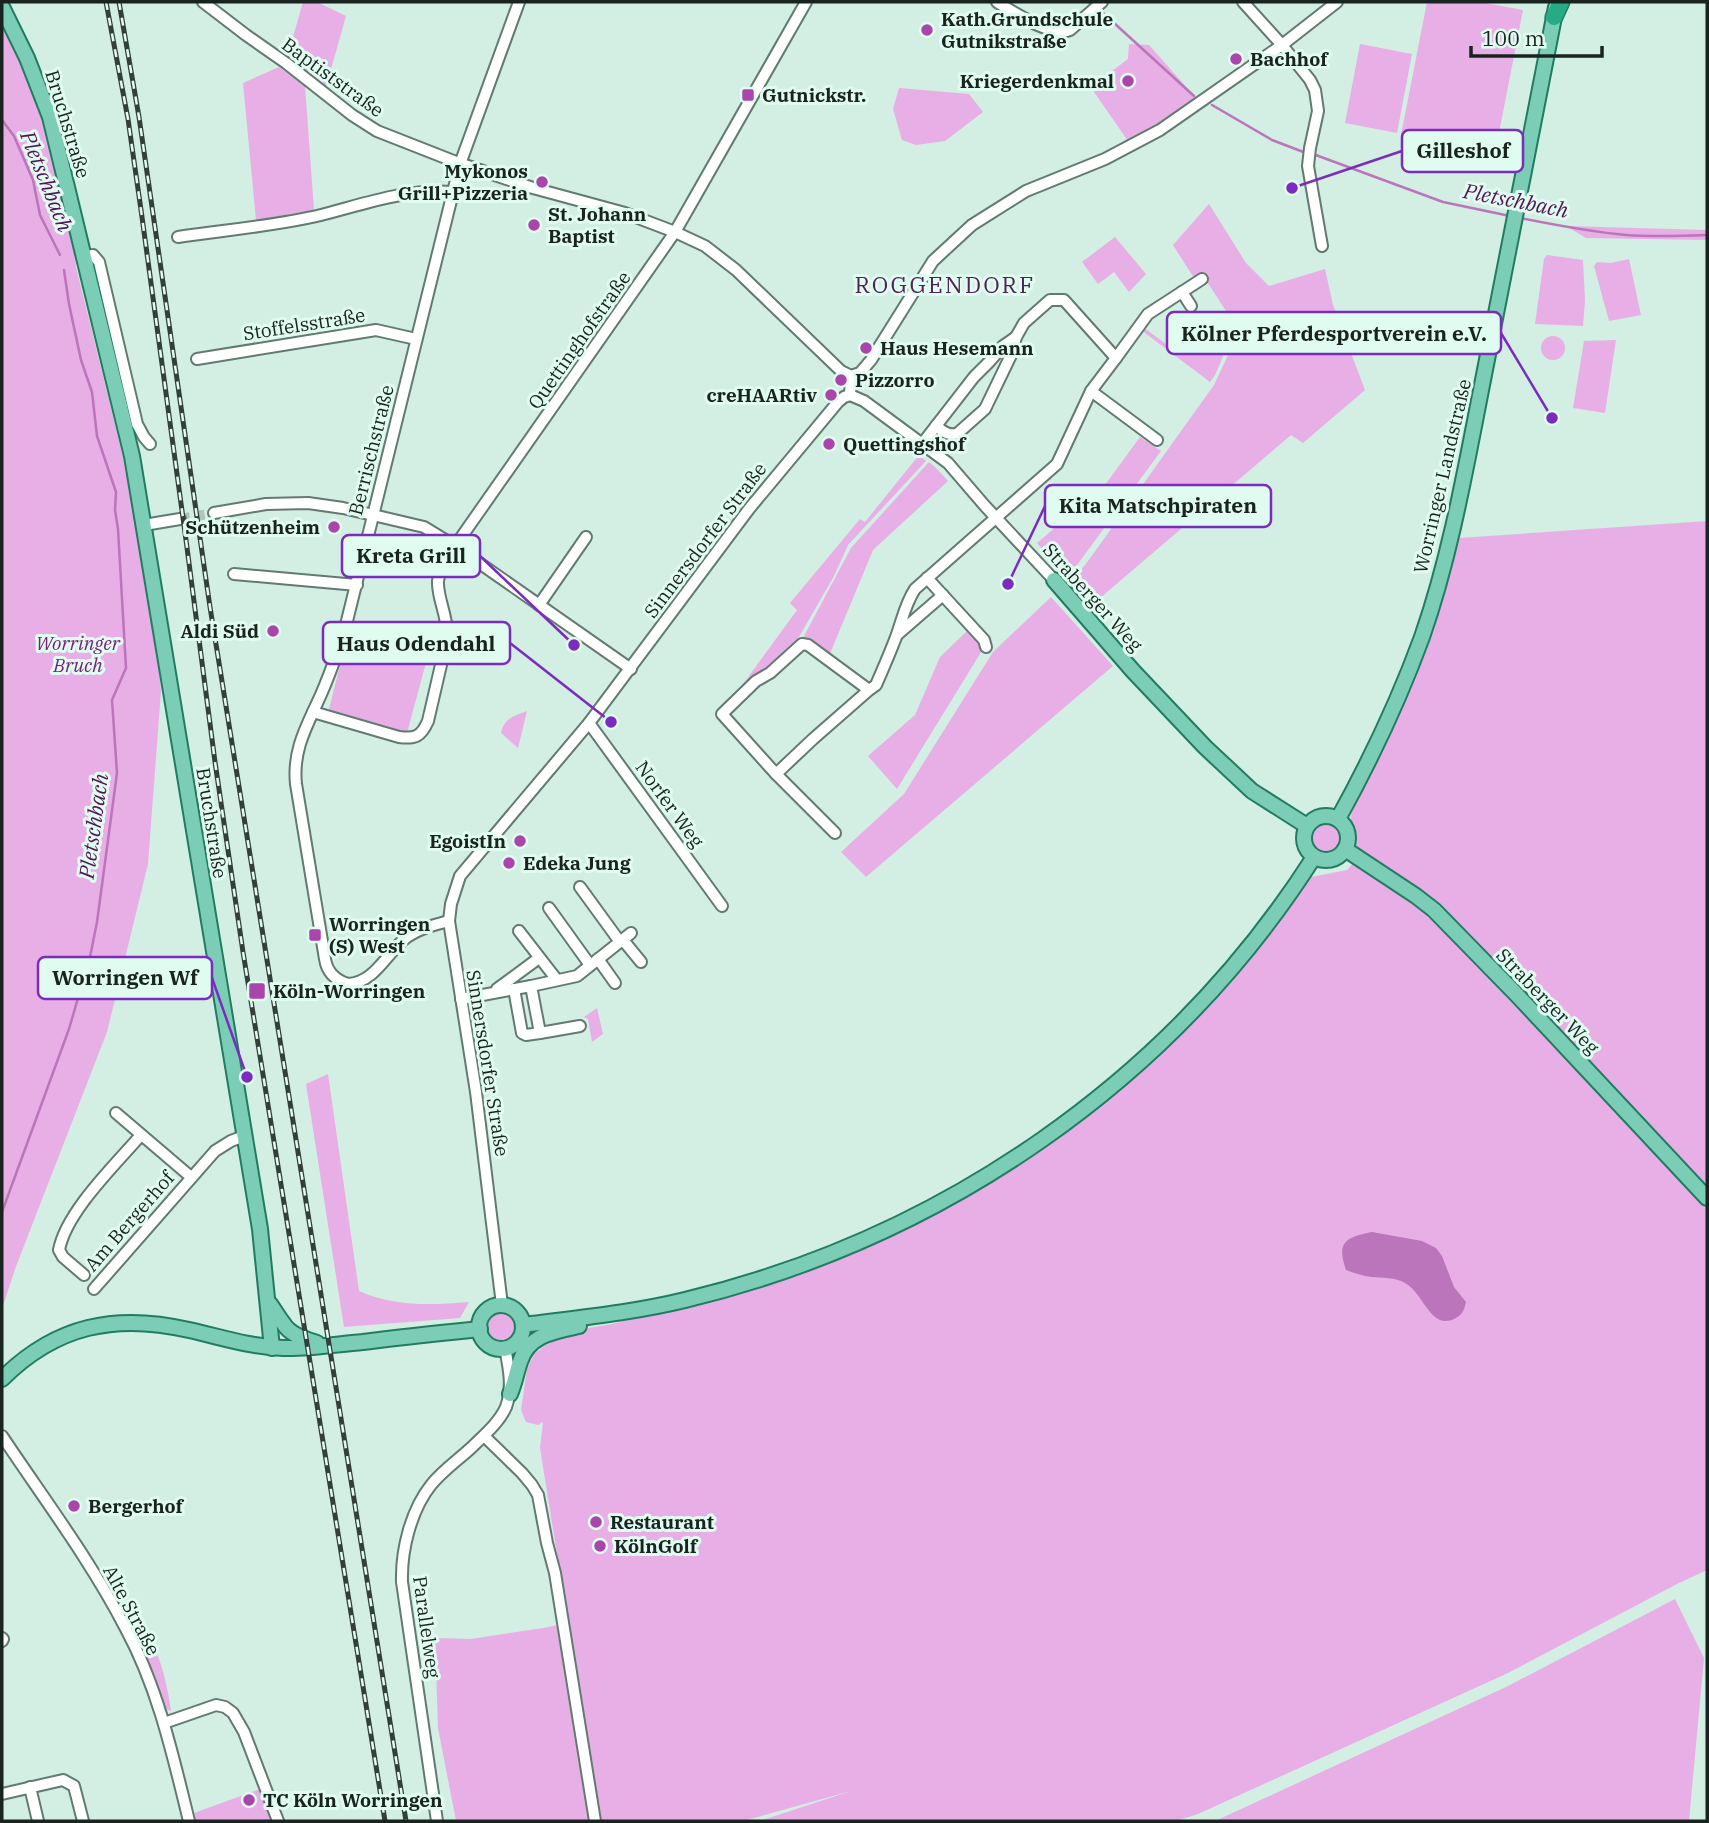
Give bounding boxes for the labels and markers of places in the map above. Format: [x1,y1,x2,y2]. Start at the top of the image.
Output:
place label: Kath.Grundschule Gutnikstraße [941,7,1114,53]
marker: Kath.Grundschule Gutnikstraße [919,22,935,38]
place label: Bachhof [1250,47,1329,71]
marker: Bachhof [1228,51,1244,67]
place label: Kriegerdenkmal [960,69,1114,93]
marker: Kriegerdenkmal [1120,73,1136,89]
place label: Gutnickstr. [762,83,866,107]
marker: Gutnickstr. [740,87,756,103]
callout: Gilleshof [1402,130,1523,172]
place label: Mykonos Grill+Pizzeria [398,159,528,205]
marker: Mykonos Grill+Pizzeria [534,174,550,190]
place label: St. Johann Baptist [548,202,647,248]
marker: St. Johann Baptist [526,217,542,233]
callout: Kölner Pferdesportverein e.V. [1167,312,1501,354]
place label: Haus Hesemann [880,336,1034,360]
marker: Haus Hesemann [858,340,874,356]
place label: Pizzorro [855,368,934,392]
marker: Pizzorro [833,372,849,388]
place label: creHAARtiv [706,383,817,407]
marker: creHAARtiv [823,387,839,403]
place label: Quettingshof [843,432,967,456]
marker: Quettingshof [821,436,837,452]
callout: Kita Matschpiraten [1045,485,1271,527]
place label: Schützenheim [185,515,320,539]
marker: Schützenheim [326,519,342,535]
callout: Kreta Grill [342,535,480,577]
place label: Aldi Süd [180,619,259,643]
callout: Haus Odendahl [323,622,510,664]
marker: Aldi Süd [265,623,281,639]
place label: EgoistIn [429,829,506,853]
marker: EgoistIn [512,833,528,849]
place label: Edeka Jung [523,851,631,875]
marker: Edeka Jung [501,855,517,871]
place label: Worringen (S) West [329,912,431,958]
marker: Worringen (S) West [307,927,323,943]
callout: Worringen Wf [38,957,212,999]
place label: Köln-Worringen [273,979,426,1003]
marker: Köln-Worringen [247,981,267,1001]
place label: Bergerhof [88,1494,185,1518]
marker: Bergerhof [66,1498,82,1514]
place label: Restaurant [610,1510,714,1534]
marker: Restaurant [588,1514,604,1530]
place label: KölnGolf [614,1534,699,1558]
marker: KölnGolf [592,1538,608,1554]
place label: TC Köln Worringen [263,1788,443,1812]
marker: TC Köln Worringen [241,1792,257,1808]

